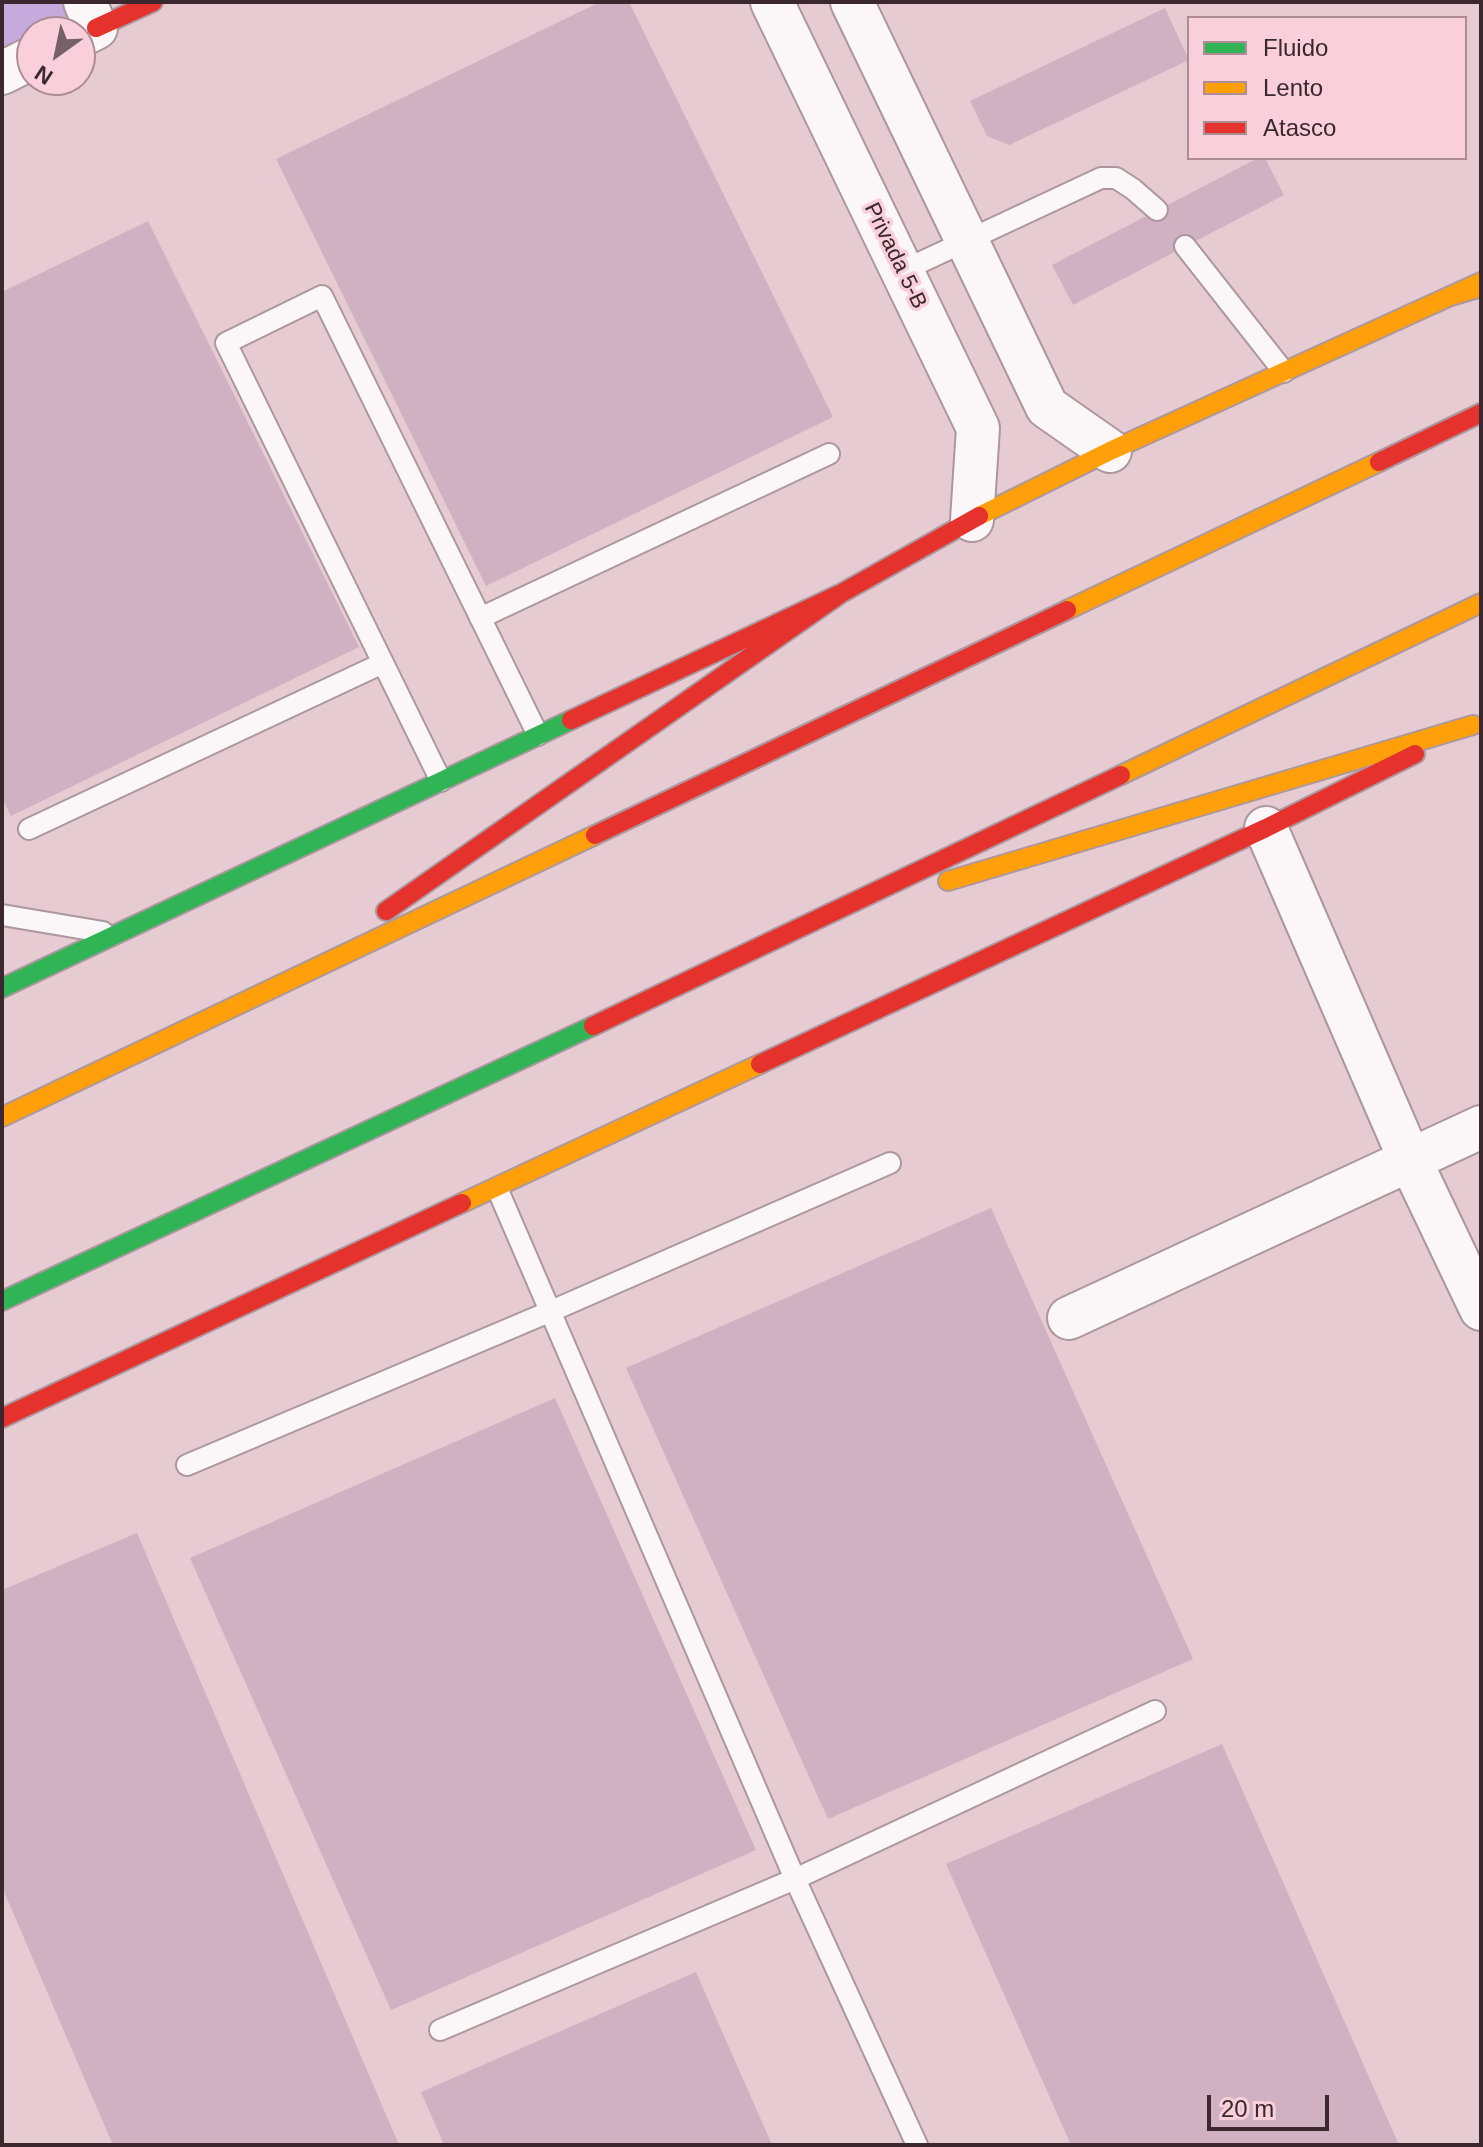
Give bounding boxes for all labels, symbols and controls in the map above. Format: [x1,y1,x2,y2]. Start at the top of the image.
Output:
north arrow [16,16,96,96]
legend [1187,16,1467,160]
text: Fluido [1263,34,1328,61]
text: N [30,60,57,90]
text: Lento [1263,74,1323,101]
text: Atasco [1263,114,1336,141]
street label: Privada 5-B [858,199,932,313]
scale bar [1211,2079,1333,2129]
text: 20 m [1221,2095,1274,2122]

